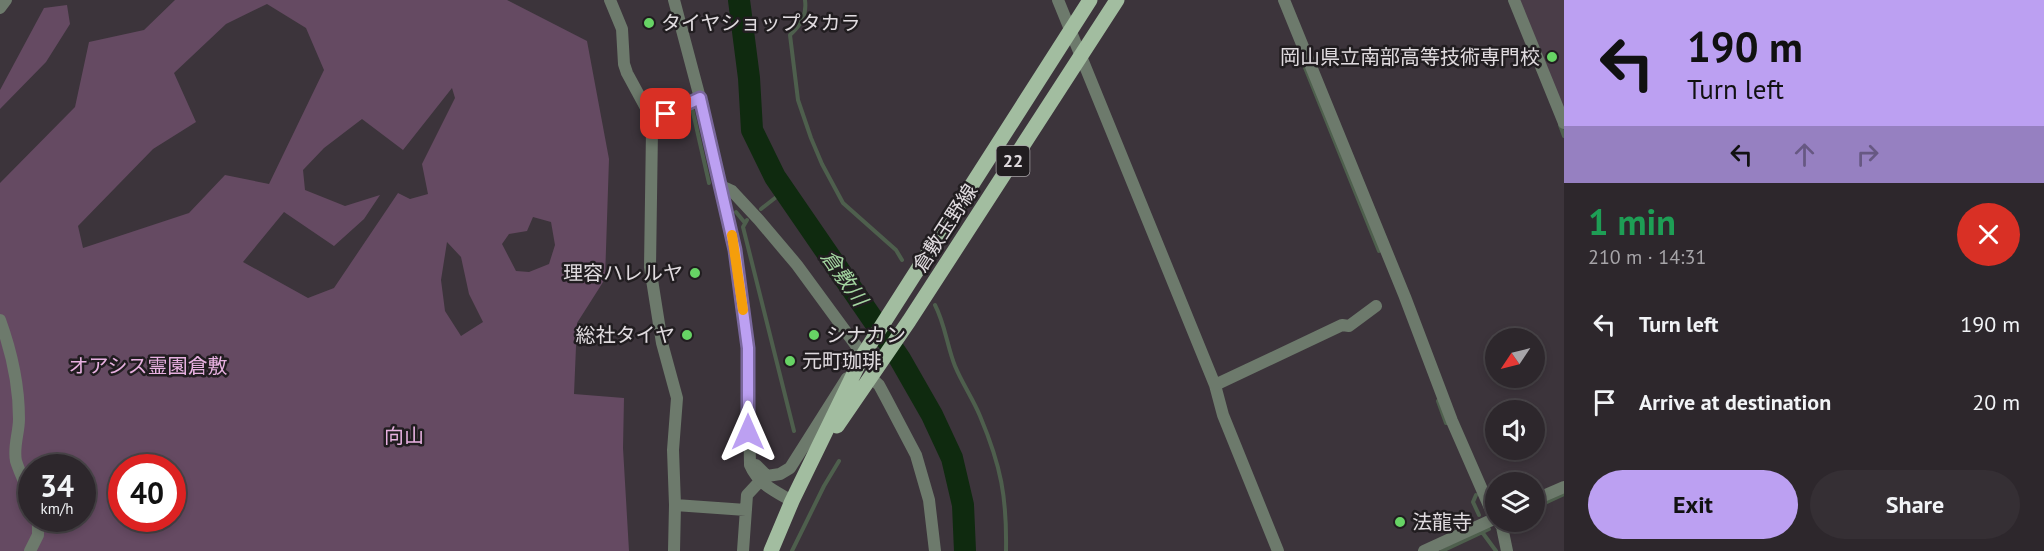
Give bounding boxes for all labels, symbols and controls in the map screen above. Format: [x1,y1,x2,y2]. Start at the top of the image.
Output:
place label: タイヤショップタカラ [661,10,860,36]
marker: タイヤショップタカラ [642,16,656,30]
text: 190 m [1687,19,1803,74]
icon: left [1588,24,1666,102]
place label: 岡山県立南部高等技術専門校 [1280,44,1540,70]
marker: 岡山県立南部高等技術専門校 [1545,50,1559,64]
text: Turn left [1687,72,1784,106]
pin [640,88,691,139]
icon: arrive [649,97,682,130]
icon: left [1725,138,1758,171]
icon: ahead [1788,138,1821,171]
icon: right [1851,138,1884,171]
road number: 22 [996,146,1030,176]
street label: 倉敷玉野線 [907,179,983,277]
text: 1 min [1588,198,1676,245]
button: close [1957,203,2020,266]
water label: 倉敷川 [815,244,875,313]
text: 210 m · 14:31 [1588,244,1706,270]
place label: 理容ハレルヤ [563,260,683,286]
marker: 理容ハレルヤ [688,266,702,280]
icon: left [1588,308,1621,341]
text: Turn left [1639,310,1719,338]
text: 190 m [1960,310,2020,338]
place label: 総社タイヤ [576,322,675,348]
place label: シナカン [826,322,906,348]
marker: 総社タイヤ [680,328,694,342]
marker: シナカン [807,328,821,342]
north arrow [1485,328,1545,388]
map controls [1485,328,1545,532]
place label: 元町珈琲 [802,348,882,374]
park label: オアシス霊園倉敷 [68,353,228,379]
marker: 元町珈琲 [783,354,797,368]
icon: arrive [1588,386,1621,419]
text: Arrive at destination [1639,388,1831,416]
text: 20 m [1972,388,2020,416]
position arrow [716,400,780,464]
button: sound [1485,400,1545,460]
park label: 向山 [384,423,424,449]
speed limit sign: 40 [108,454,186,532]
text: 34 [40,466,74,505]
button: Exit [1588,470,1798,539]
button: Share [1810,470,2020,539]
button: layers [1485,472,1545,532]
text: km/h [41,499,73,518]
place label: 法龍寺 [1412,509,1472,535]
marker: 法龍寺 [1393,515,1407,529]

